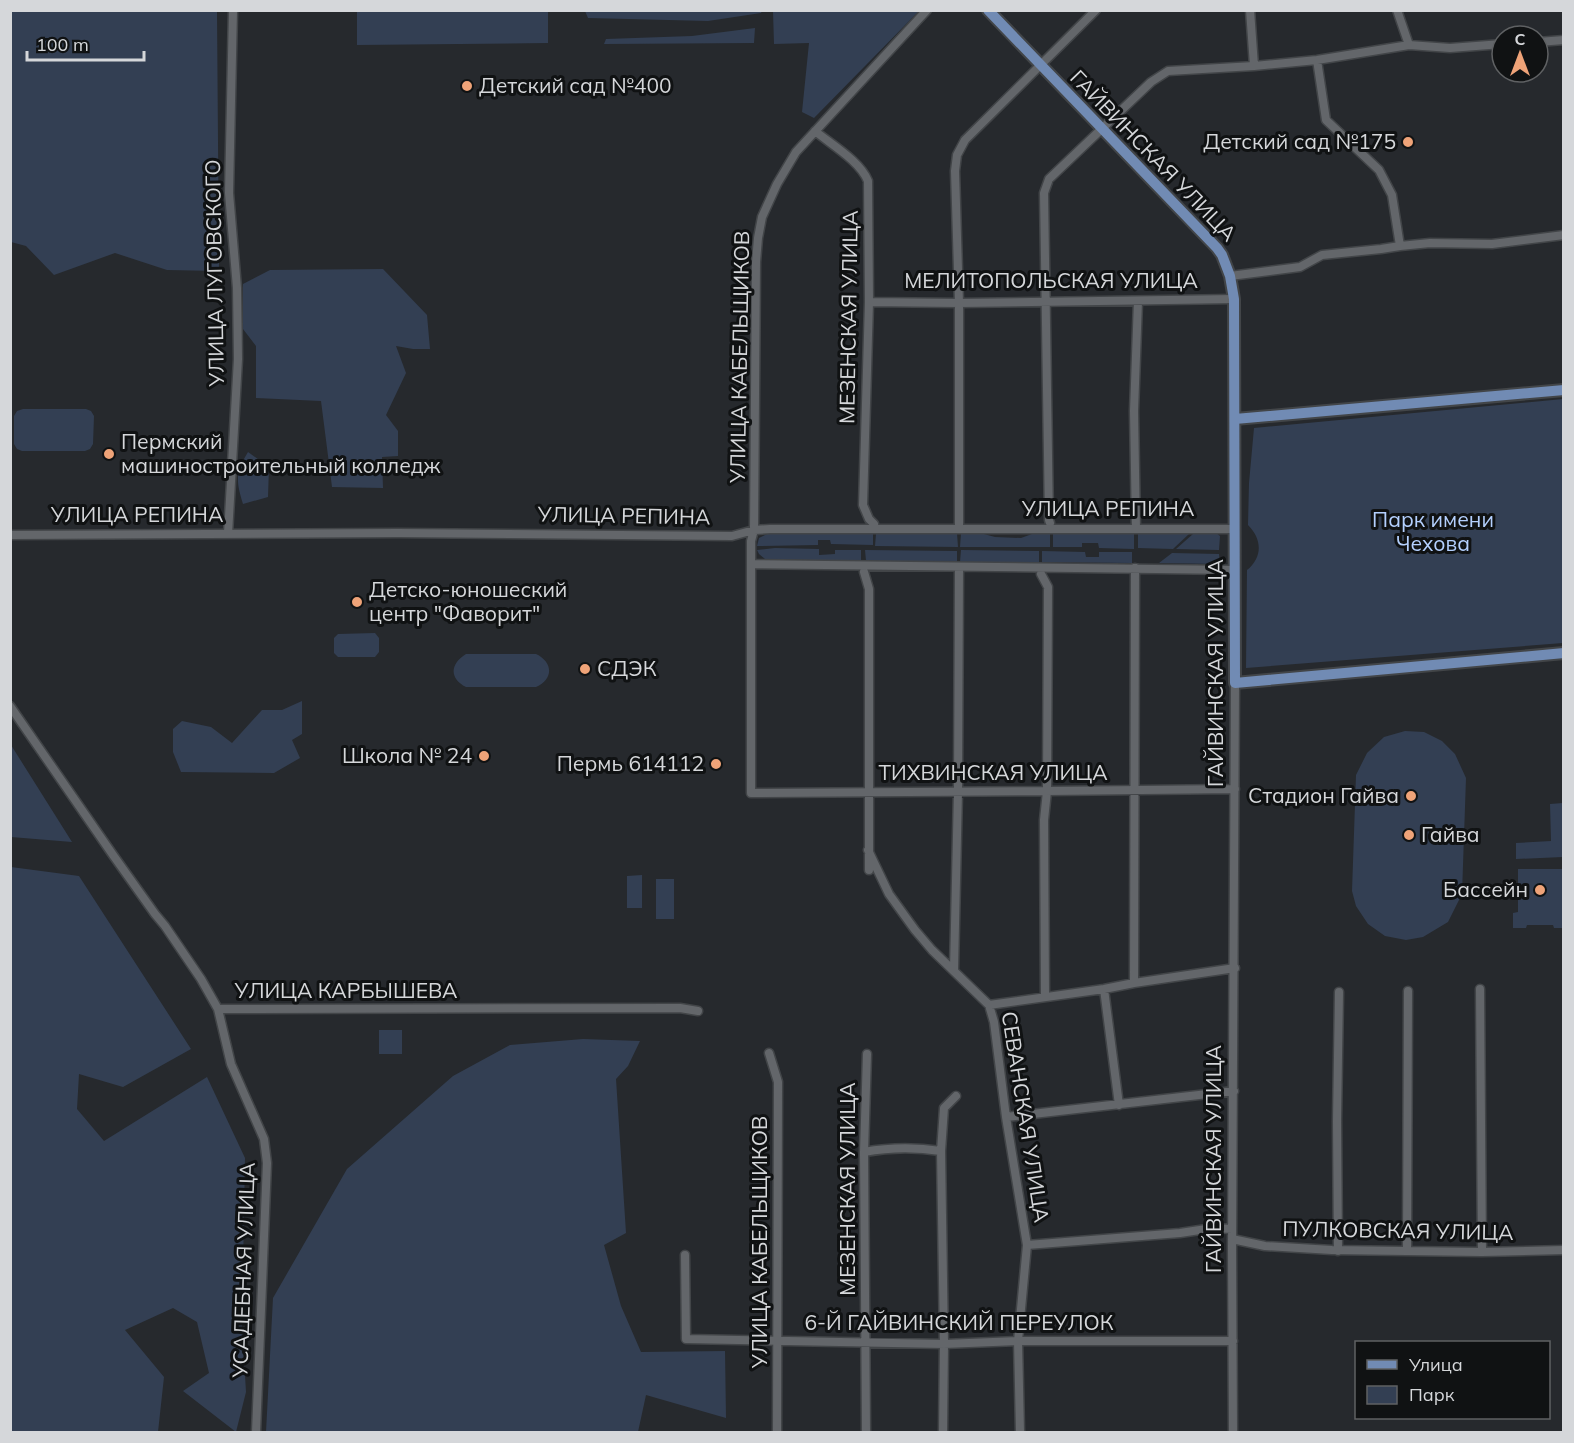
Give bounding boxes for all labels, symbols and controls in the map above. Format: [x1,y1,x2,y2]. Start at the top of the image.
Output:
scale bar [27,24,144,62]
north arrow [1490,24,1550,84]
text: С [1515,29,1526,49]
text: 100 m [36,33,89,56]
street label: ГАЙВИНСКАЯ УЛИЦА [1065,64,1243,247]
place label: Детский сад №400 [479,72,672,98]
marker: Детский сад №400 [460,79,474,93]
place label: Детский сад №175 [1203,128,1396,154]
marker: Детский сад №175 [1401,135,1415,149]
street label: УЛИЦА ЛУГОВСКОГО [199,159,229,388]
street label: МЕЗЕНСКАЯ УЛИЦА [833,209,863,424]
street label: УЛИЦА КАБЕЛЬЩИКОВ [724,231,754,484]
street label: МЕЛИТОПОЛЬСКАЯ УЛИЦА [904,267,1198,293]
place label: Пермский машиностроительный колледж [121,428,441,478]
marker: Пермский машиностроительный колледж [102,447,116,461]
street label: УЛИЦА РЕПИНА [1021,495,1195,521]
street label: УЛИЦА РЕПИНА [536,500,711,530]
street label: УЛИЦА РЕПИНА [50,501,224,527]
park label: Парк имени Чехова [1372,506,1494,556]
street label: ГАЙВИНСКАЯ УЛИЦА [1202,558,1228,787]
place label: Детско-юношеский центр "Фаворит" [369,576,567,626]
marker: Детско-юношеский центр "Фаворит" [350,595,364,609]
place label: СДЭК [597,655,657,681]
marker: СДЭК [578,662,592,676]
place label: Школа № 24 [342,742,472,768]
marker: Школа № 24 [477,749,491,763]
place label: Пермь 614112 [557,750,704,776]
marker: Пермь 614112 [709,757,723,771]
street label: ТИХВИНСКАЯ УЛИЦА [878,759,1108,785]
place label: Стадион Гайва [1248,782,1399,808]
marker: Стадион Гайва [1404,789,1418,803]
place label: Гайва [1421,821,1480,847]
marker: Гайва [1402,828,1416,842]
place label: Бассейн [1443,876,1528,902]
marker: Бассейн [1533,883,1547,897]
street label: УЛИЦА КАРБЫШЕВА [233,977,458,1003]
street label: СЕВАНСКАЯ УЛИЦА [996,1009,1056,1225]
street label: ГАЙВИНСКАЯ УЛИЦА [1200,1044,1226,1273]
street label: МЕЗЕНСКАЯ УЛИЦА [834,1082,860,1296]
street label: УЛИЦА КАБЕЛЬЩИКОВ [746,1116,772,1369]
street label: УСАДЕБНАЯ УЛИЦА [226,1161,260,1379]
street label: ПУЛКОВСКАЯ УЛИЦА [1282,1215,1514,1245]
street label: 6-Й ГАЙВИНСКИЙ ПЕРЕУЛОК [804,1309,1114,1335]
legend [1355,1341,1550,1419]
text: Улица [1408,1353,1463,1376]
text: Парк [1409,1383,1455,1406]

